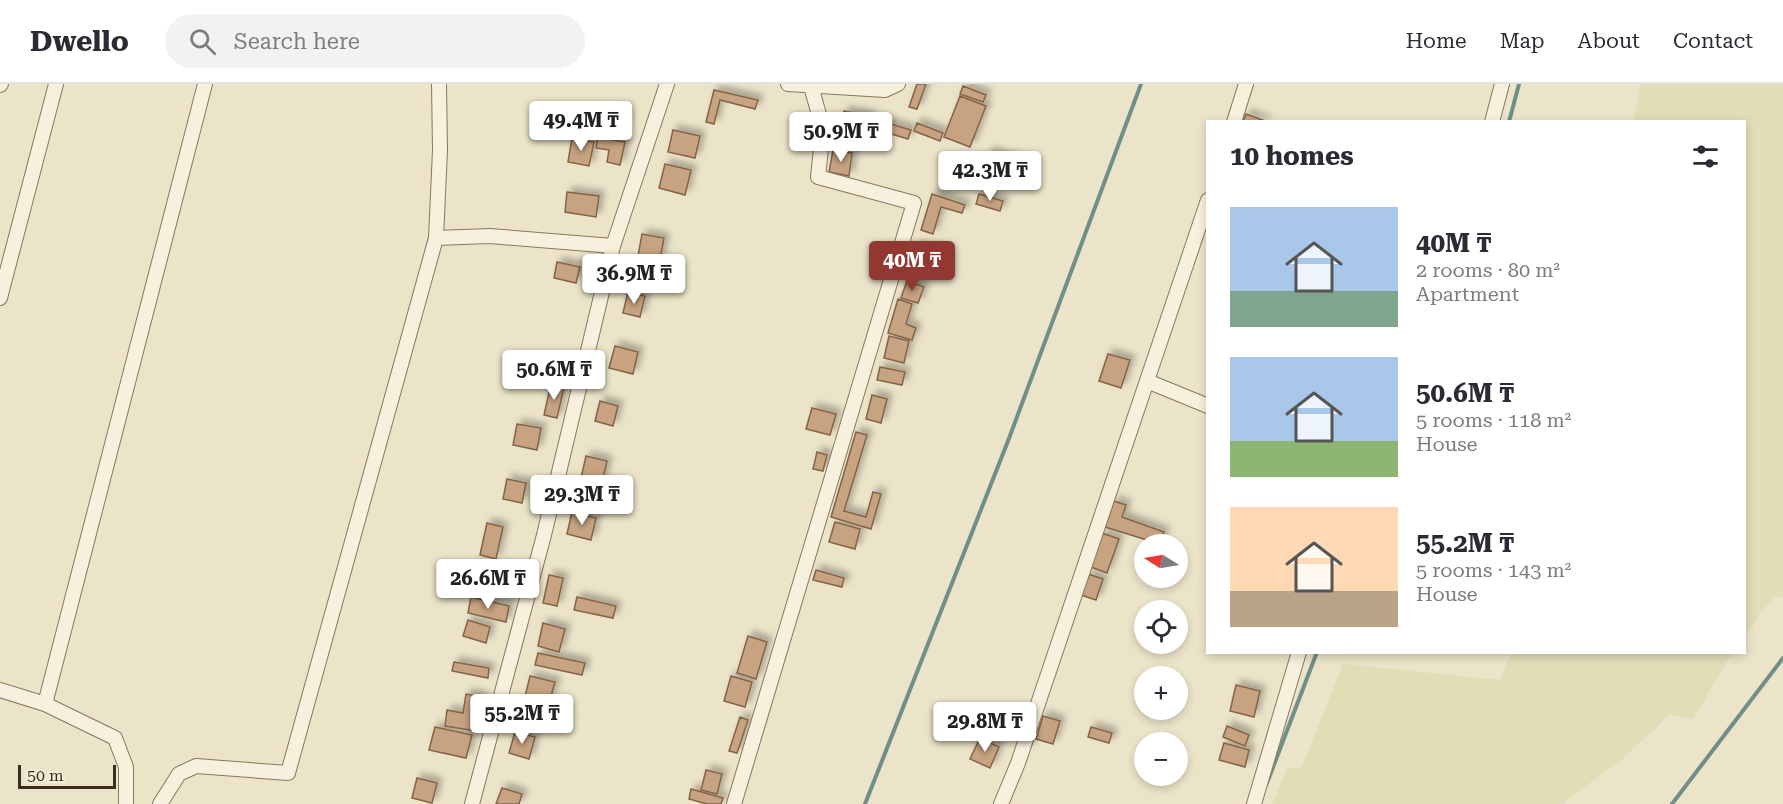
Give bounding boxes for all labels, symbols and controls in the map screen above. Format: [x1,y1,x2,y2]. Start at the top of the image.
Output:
search box [165,14,585,68]
text: Dwello [30,25,129,58]
icon: search [186,25,219,58]
text: Search here [234,29,360,54]
text: Home [1406,29,1467,53]
text: Map [1500,29,1545,53]
text: About [1578,29,1640,53]
text: Contact [1673,29,1753,53]
pin: 49.4M ₸ [526,101,636,152]
text: 49.4M ₸ [543,108,619,132]
pin: 50.9M ₸ [786,112,896,163]
text: 50.9M ₸ [803,119,879,143]
icon: filters [1689,140,1722,173]
text: 10 homes [1230,141,1354,171]
pin: 42.3M ₸ [935,151,1045,202]
text: 42.3M ₸ [952,158,1028,182]
text: 40M ₸ [1416,228,1491,258]
icon: home [1278,231,1350,303]
pin: 40M ₸ [870,241,954,292]
text: 40M ₸ [883,248,941,272]
pin: 36.9M ₸ [579,254,689,305]
text: 2 rooms · 80 m² [1416,258,1560,282]
text: 36.9M ₸ [596,261,672,285]
text: Apartment [1416,282,1519,306]
pin: 50.6M ₸ [499,350,609,401]
text: 50.6M ₸ [516,357,592,381]
text: 50.6M ₸ [1416,378,1514,408]
icon: home [1278,381,1350,453]
text: 5 rooms · 118 m² [1416,408,1571,432]
text: House [1416,432,1478,456]
pin: 29.3M ₸ [527,475,637,526]
text: 29.3M ₸ [544,482,620,506]
text: 55.2M ₸ [1416,528,1514,558]
icon: home [1278,531,1350,603]
north arrow [1134,534,1188,588]
map controls [1134,534,1188,786]
text: 5 rooms · 143 m² [1416,558,1571,582]
pin: 26.6M ₸ [433,559,543,610]
text: 26.6M ₸ [450,566,526,590]
text: House [1416,582,1478,606]
button: locate [1134,600,1188,654]
button: + [1134,666,1188,720]
pin: 55.2M ₸ [467,694,577,745]
text: 55.2M ₸ [484,701,560,725]
pin: 29.8M ₸ [930,702,1040,753]
text: 29.8M ₸ [947,709,1023,733]
button: − [1134,732,1188,786]
scale bar [18,762,116,790]
text: 50 m [27,766,64,785]

